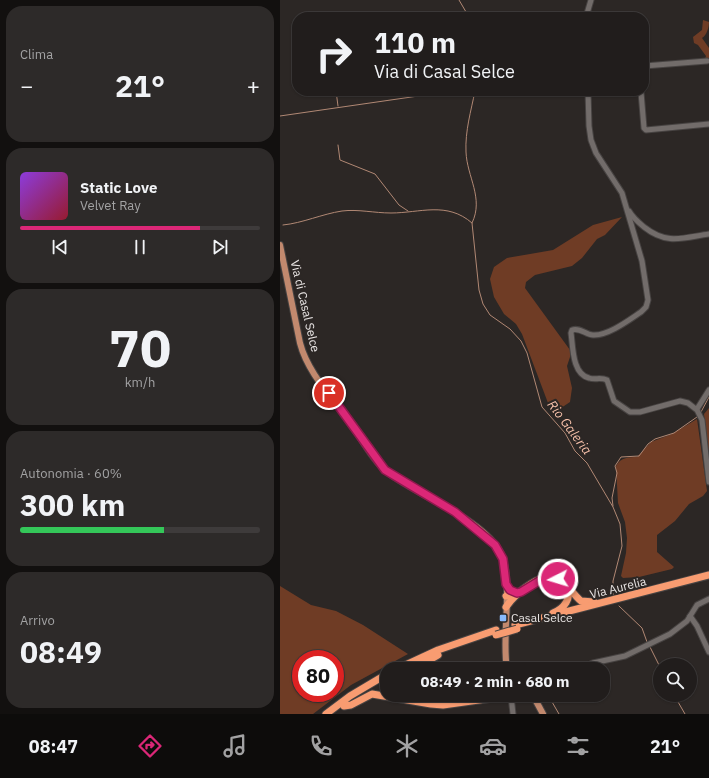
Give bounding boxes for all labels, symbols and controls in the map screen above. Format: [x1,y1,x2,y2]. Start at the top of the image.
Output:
text: 110 m [374,24,456,61]
icon: right [308,28,360,80]
text: Clima [20,46,53,63]
text: Via di Casal Selce [374,60,515,83]
text: 21° [115,66,165,105]
text: − [20,71,33,100]
text: + [247,71,260,100]
text: Static Love [80,178,157,197]
text: Velvet Ray [80,197,141,214]
icon: previous [49,236,71,258]
icon: pause [129,236,151,258]
icon: next [209,236,231,258]
street label: Via di Casal Selce [288,258,323,354]
text: 70 [109,314,171,381]
text: km/h [125,374,155,391]
pin [312,376,346,410]
icon: arrive [318,382,340,404]
water label: Rio Galeria [544,397,596,458]
text: Autonomia · 60% [20,465,122,482]
text: 300 km [20,485,125,524]
position arrow [537,558,579,600]
street label: Via Aurelia [588,573,648,602]
place label: Casal Selce [511,610,573,625]
text: Arrivo [20,612,55,629]
marker: Casal Selce [498,613,508,623]
text: 08:49 [20,632,102,671]
speed limit sign: 80 [292,650,344,702]
map controls [653,658,697,702]
button: search [653,658,697,702]
text: 08:49 · 2 min · 680 m [421,672,569,691]
icon: directions [136,732,164,760]
icon: music [221,732,249,760]
icon: phone [307,732,335,760]
icon: climate [393,732,421,760]
icon: car [479,732,507,760]
icon: filters [564,732,592,760]
text: 08:47 [29,735,78,758]
text: 21° [650,735,680,758]

